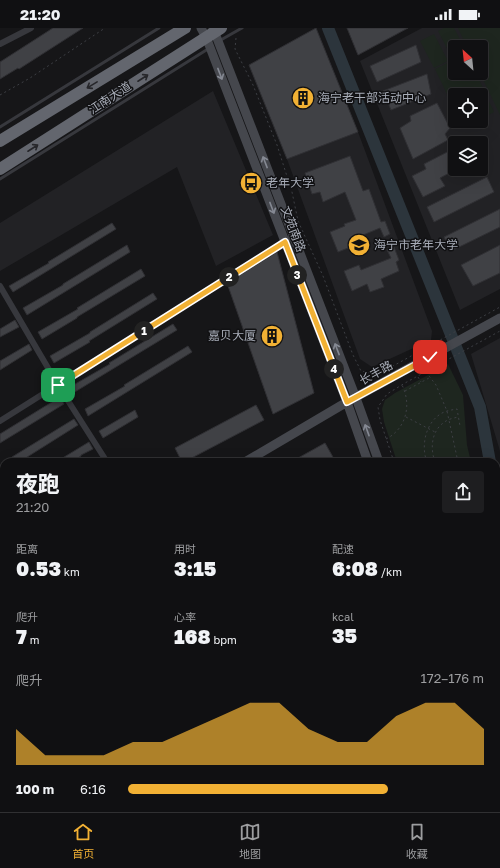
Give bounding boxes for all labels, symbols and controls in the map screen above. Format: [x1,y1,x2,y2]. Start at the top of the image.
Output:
text: 21:20 [20,5,61,23]
north arrow [448,40,488,80]
map controls [448,40,488,176]
one-way arrow [216,67,224,79]
one-way arrow [137,74,148,82]
street label: 江南大道 [86,78,134,117]
one-way arrow [86,81,98,89]
building icon: 海宁老干部活动中心 [290,85,316,111]
button: locate [448,88,488,128]
place label: 海宁老干部活动中心 [318,90,426,105]
button: layers [448,136,488,176]
one-way arrow [27,143,39,151]
one-way arrow [261,156,269,168]
bus stop icon: 老年大学 [238,170,264,196]
place label: 老年大学 [266,175,314,190]
one-way arrow [268,202,276,214]
street label: 文苑南路 [278,204,309,254]
school or university icon: 海宁市老年大学 [346,232,372,258]
place label: 海宁市老年大学 [374,237,458,252]
pin: 3 [287,265,307,285]
pin: 2 [219,267,239,287]
text: 3 [294,268,300,281]
text: 2 [226,270,232,283]
pin: 1 [134,321,154,341]
building icon: 嘉贝大厦 [259,323,285,349]
text: 1 [141,324,147,337]
place label: 嘉贝大厦 [208,328,256,343]
pin [413,340,447,374]
one-way arrow [332,343,340,355]
icon: check [419,346,441,368]
street label: 长丰路 [356,357,395,388]
pin: 4 [324,359,344,379]
text: 4 [331,362,337,375]
pin [41,368,75,402]
icon: arrive [47,374,69,396]
one-way arrow [363,424,370,437]
text: 夜跑 [16,470,60,497]
button: share [442,471,484,513]
text: 21:20 [16,499,49,515]
text: 距离 [16,542,38,555]
text: 用时 [174,542,196,555]
text: 配速 [332,542,354,555]
text: 0.53 [16,556,61,580]
text: 3:15 [174,556,216,580]
text: 6:08 [332,556,378,580]
text: km [61,565,80,578]
text: /km [378,565,402,578]
text: 爬升 [16,610,38,623]
text: 心率 [174,610,196,623]
text: kcal [332,610,354,623]
text: 35 [332,623,357,647]
text: 7 [16,624,27,648]
text: 168 [174,624,211,648]
text: m [27,633,39,646]
text: bpm [211,633,237,646]
text: 172–176 m [421,670,484,686]
text: 爬升 [16,672,42,688]
text: 100 m [16,781,54,797]
text: 6:16 [80,781,106,797]
tab: 首页 [72,821,94,861]
tab: 地图 [239,821,261,861]
tab: 收藏 [406,821,428,861]

